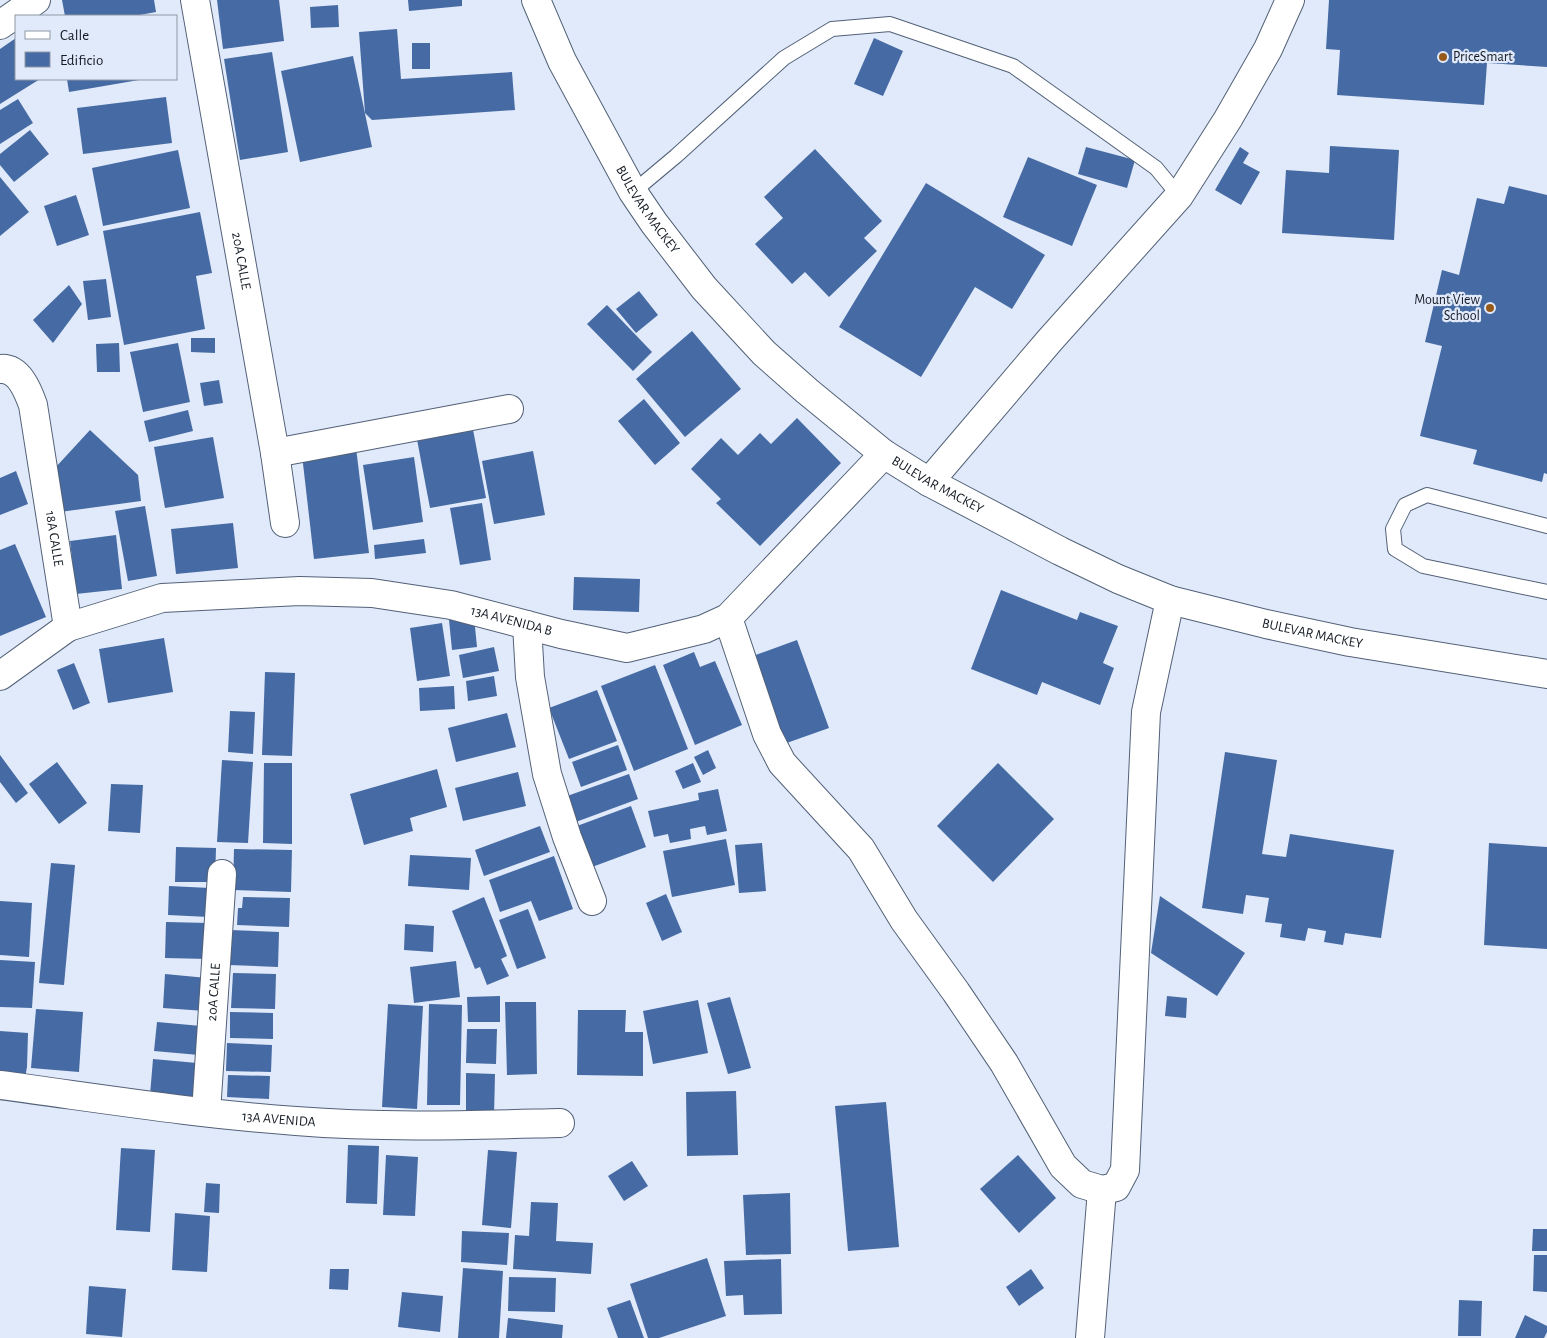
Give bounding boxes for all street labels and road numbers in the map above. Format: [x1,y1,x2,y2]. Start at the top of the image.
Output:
street label: BULEVAR MACKEY [613,163,682,257]
street label: 20A CALLE [229,231,253,291]
street label: BULEVAR MACKEY [889,454,986,517]
street label: 18A CALLE [43,510,65,568]
street label: 13A AVENIDA B [469,604,554,638]
street label: BULEVAR MACKEY [1260,616,1364,651]
street label: 20A CALLE [205,963,223,1022]
street label: 13A AVENIDA [241,1109,316,1129]

